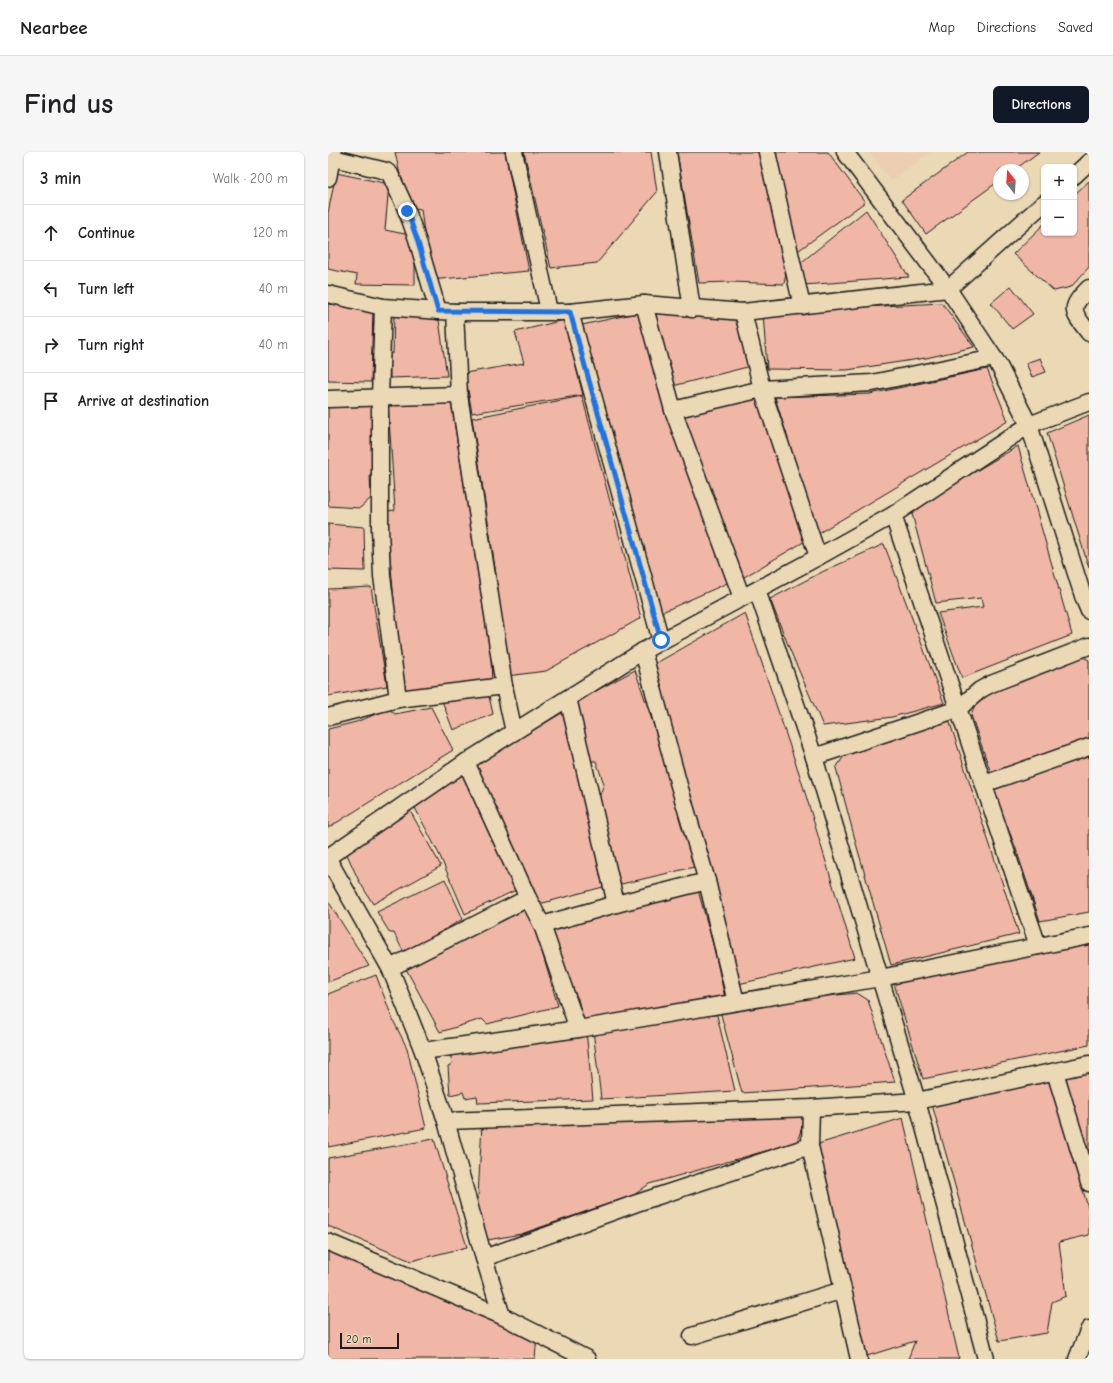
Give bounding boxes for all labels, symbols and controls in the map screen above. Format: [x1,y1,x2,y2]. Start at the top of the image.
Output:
text: Nearbee [20,17,88,39]
text: Map [928,19,955,36]
text: Directions [977,19,1036,36]
text: Saved [1058,19,1093,36]
button: Directions [993,86,1089,123]
text: Find us [24,88,113,120]
north arrow [993,164,1029,200]
map controls [1041,164,1077,236]
button: + [1041,164,1077,200]
text: 3 min [40,169,81,188]
text: Walk · 200 m [213,171,288,186]
button: − [1041,200,1077,236]
route end [398,202,416,220]
icon: ahead [40,222,62,244]
text: Continue [78,224,135,242]
text: 120 m [253,225,288,240]
icon: left [40,278,62,300]
text: Turn left [78,280,134,298]
text: 40 m [259,281,288,296]
icon: right [40,334,62,356]
text: Turn right [78,336,144,354]
text: 40 m [259,337,288,352]
icon: arrive [40,390,62,412]
text: Arrive at destination [78,392,209,410]
route start [652,631,670,649]
scale bar [340,1331,399,1350]
text: 20 m [346,1333,371,1346]

